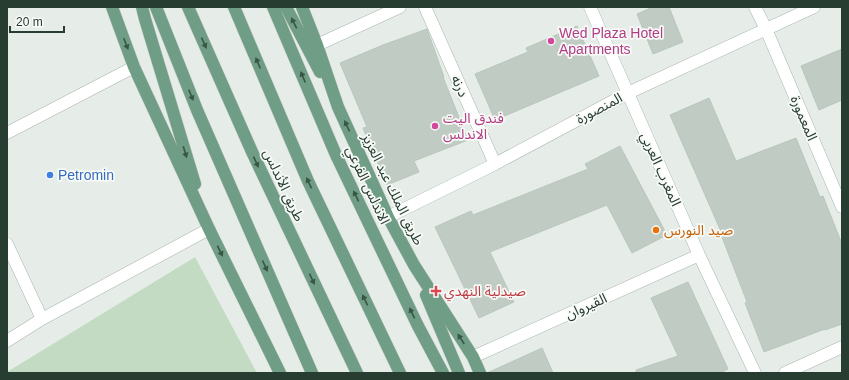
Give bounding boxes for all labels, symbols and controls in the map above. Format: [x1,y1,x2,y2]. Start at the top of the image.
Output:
scale bar [10,8,64,34]
text: 20 m [16,15,43,29]
one-way arrow [291,17,297,29]
place label: Wed Plaza Hotel Apartments [559,25,663,57]
marker: Wed Plaza Hotel Apartments [546,36,556,46]
one-way arrow [201,37,207,48]
one-way arrow [123,38,129,50]
one-way arrow [255,58,261,69]
one-way arrow [300,72,306,83]
street label: درنه [447,73,472,100]
street label: المنصورة [573,89,625,128]
one-way arrow [188,90,194,101]
street label: المعمورة [786,93,821,143]
place label: فندق اليت الاندلس [443,110,504,143]
one-way arrow [344,121,350,132]
marker: فندق اليت الاندلس [430,121,440,131]
street label: طريق الملك عبد العزيز [357,130,427,248]
street label: المغرب العربي [635,130,684,210]
street label: الاندلس الفرعي [340,143,393,228]
one-way arrow [182,146,188,158]
street label: طريق الأندلس [258,146,308,225]
one-way arrow [253,156,259,167]
place label: Petromin [58,167,114,183]
marker: Petromin [45,170,55,180]
one-way arrow [306,177,312,188]
one-way arrow [353,191,359,202]
place label: صيد النورس [664,222,734,239]
marker: صيد النورس [651,225,661,235]
one-way arrow [217,245,223,257]
one-way arrow [262,260,268,271]
one-way arrow [309,273,315,285]
place label: صيدلية النهدي [444,283,526,302]
marker: صيدلية النهدي [431,286,441,296]
street label: القيروان [563,290,610,323]
one-way arrow [362,294,368,306]
one-way arrow [409,308,415,319]
one-way arrow [458,333,465,345]

